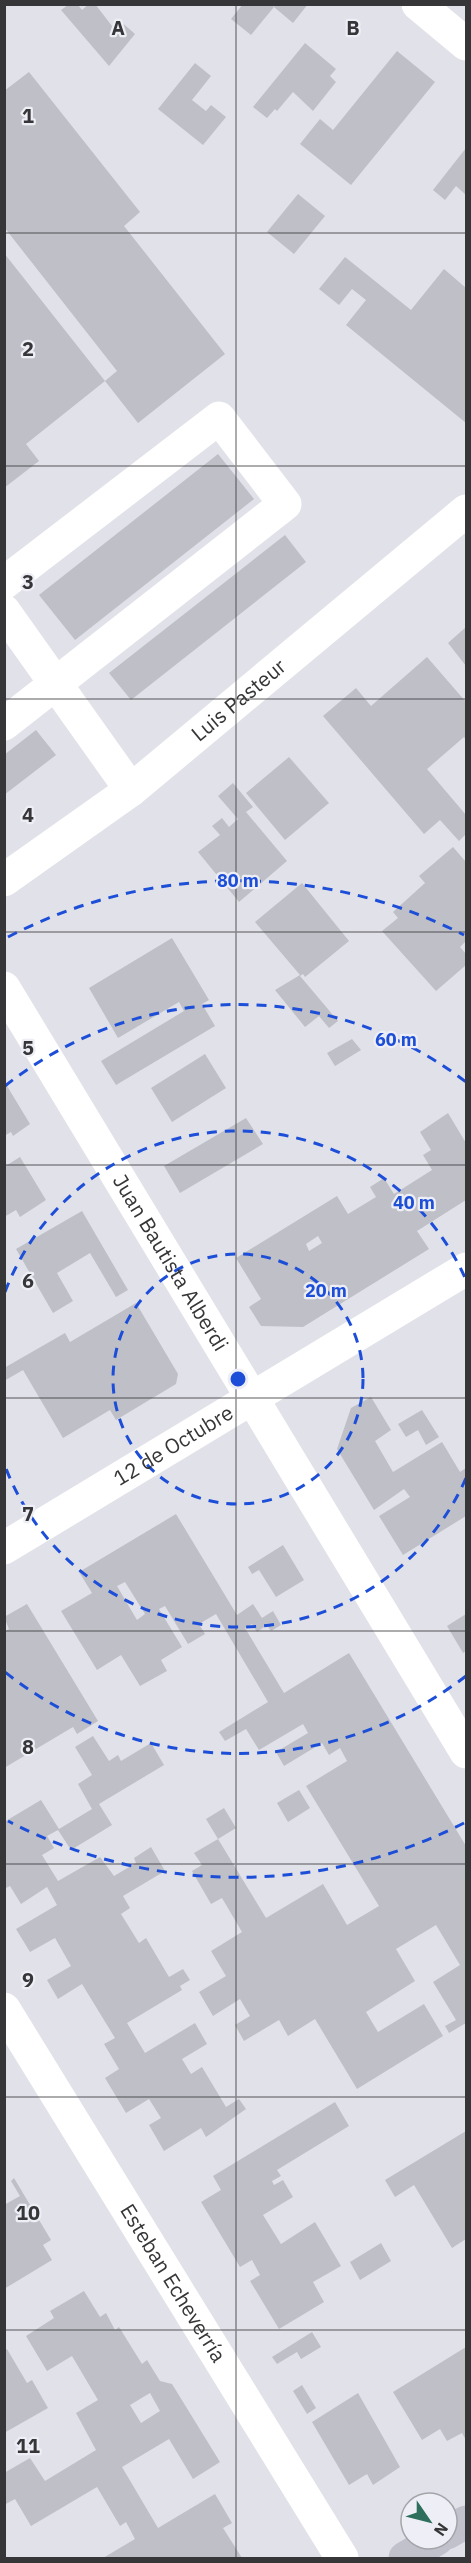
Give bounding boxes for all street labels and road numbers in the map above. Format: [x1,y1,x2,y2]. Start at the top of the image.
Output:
street label: Luis Pasteur [185,652,292,747]
street label: Juan Bautista Alberdi [107,1169,235,1356]
street label: 12 de Octubre [108,1398,238,1492]
street label: Esteban Echeverría [114,2198,233,2367]

